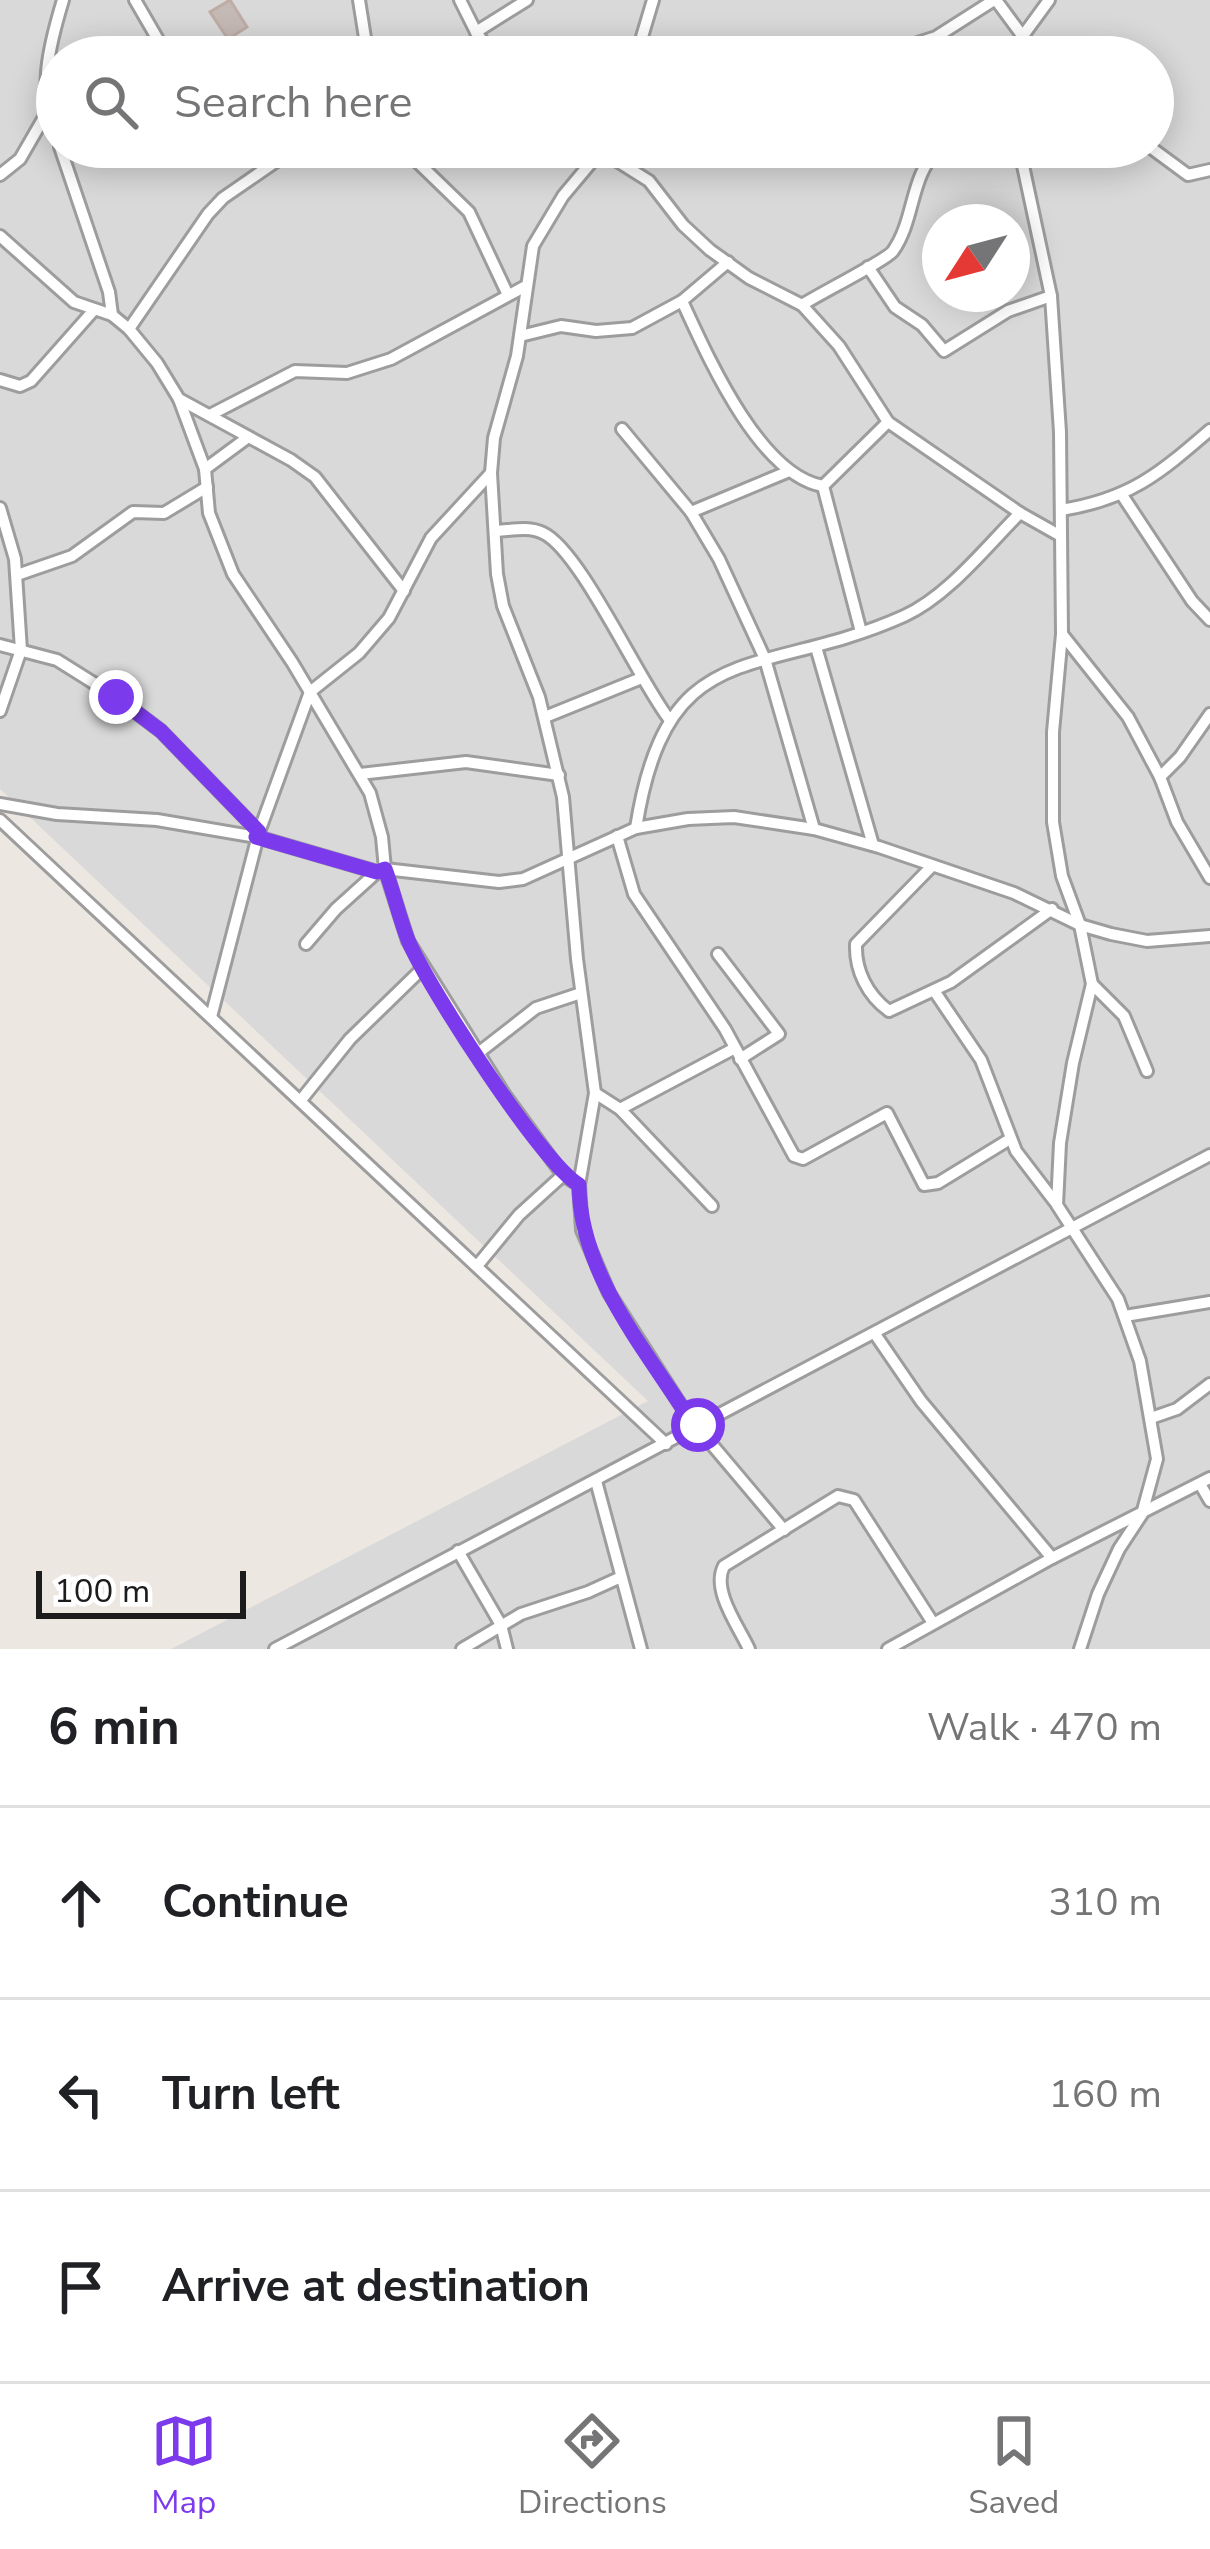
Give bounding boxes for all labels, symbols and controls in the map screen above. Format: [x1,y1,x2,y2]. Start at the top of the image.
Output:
search box [36,36,1174,168]
icon: search [78,69,144,135]
text: Search here [174,72,413,133]
north arrow [922,204,1030,312]
route end [89,670,143,724]
route start [671,1398,725,1452]
scale bar [36,1565,246,1618]
text: 100 m [54,1569,150,1614]
text: 6 min [48,1692,180,1762]
text: Walk · 470 m [927,1701,1162,1754]
icon: ahead [48,1870,114,1936]
text: Continue [162,1872,349,1933]
text: 310 m [1048,1876,1162,1929]
icon: left [48,2062,114,2128]
text: Turn left [162,2064,340,2125]
text: 160 m [1048,2068,1162,2121]
icon: arrive [48,2254,114,2320]
text: Arrive at destination [162,2256,590,2317]
tab: Map [151,2408,217,2525]
tab: Directions [518,2408,667,2525]
tab: Saved [968,2408,1059,2525]

